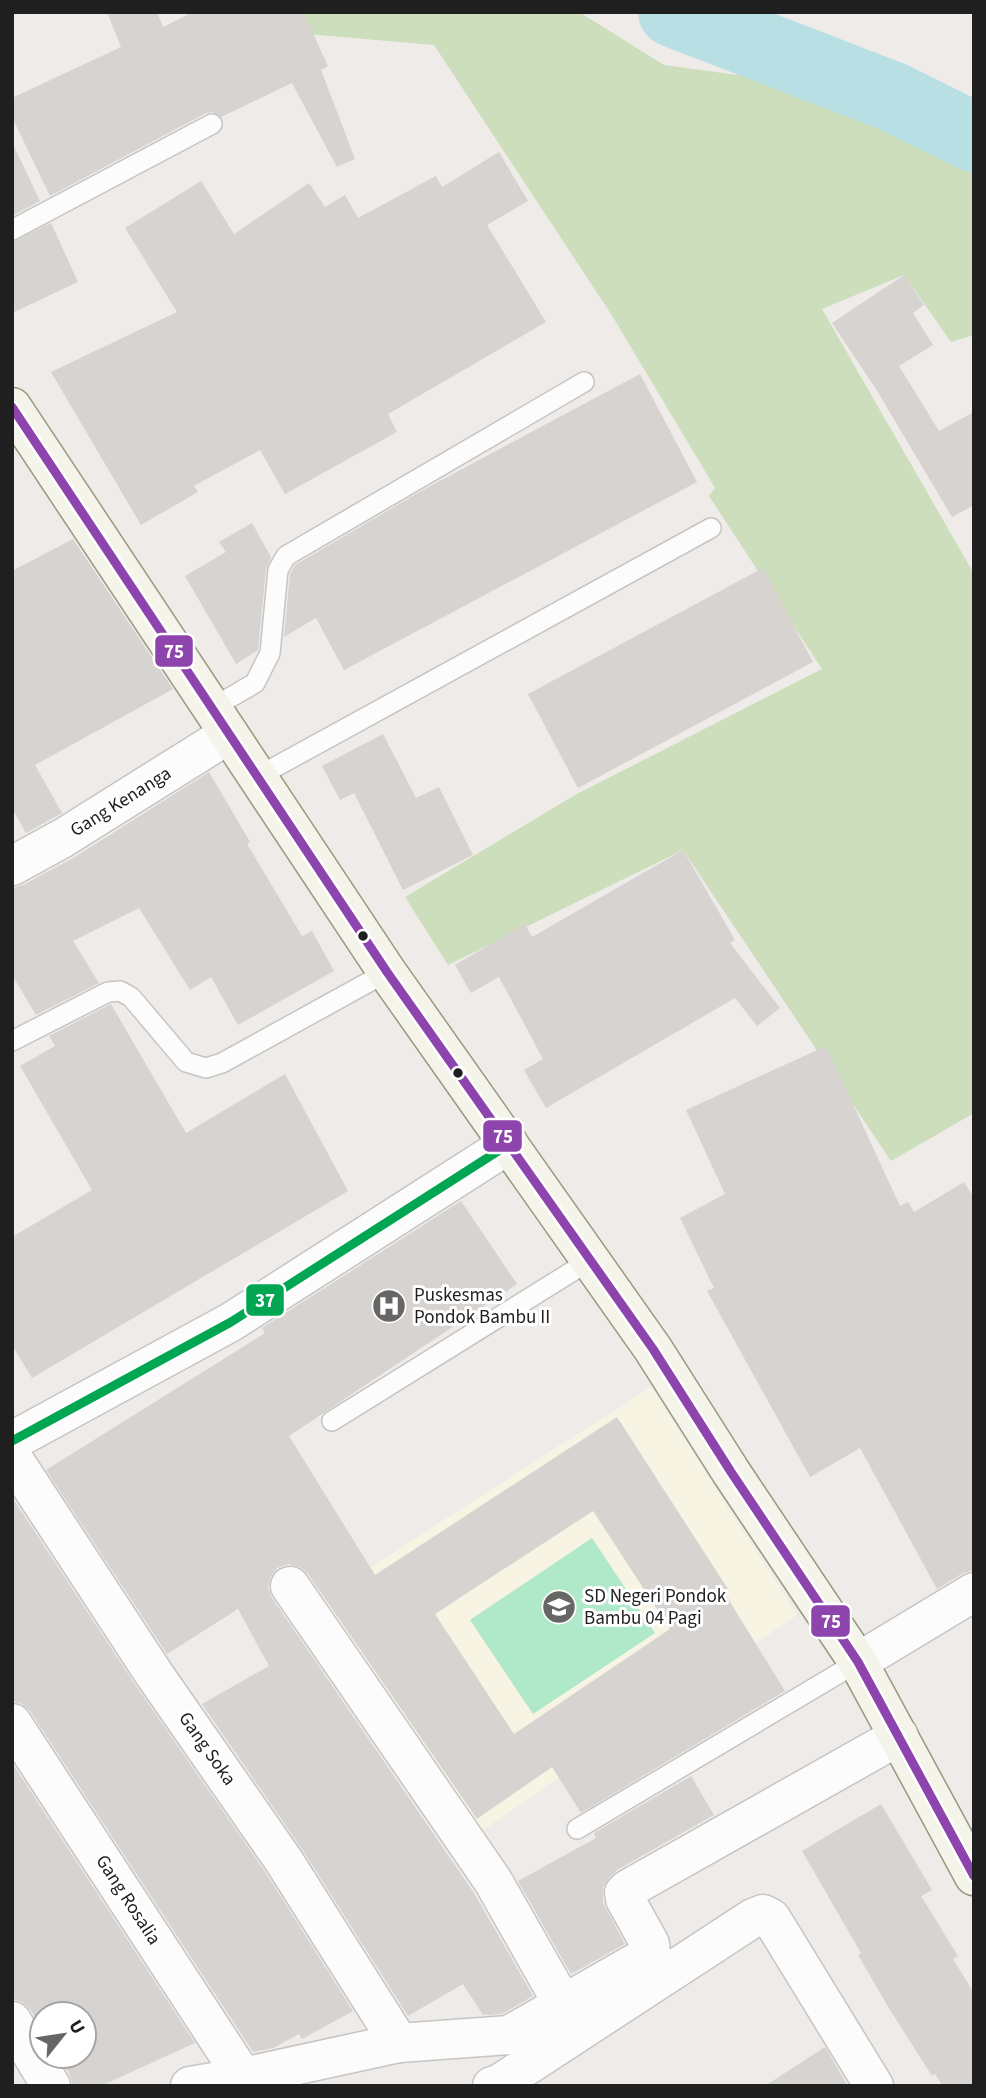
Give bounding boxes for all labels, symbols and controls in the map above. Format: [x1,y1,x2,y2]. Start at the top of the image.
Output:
line badge: 75 [154,634,194,668]
text: 75 [164,639,184,666]
street label: Gang Kenanga [65,760,177,844]
unlabelled marker [356,929,370,943]
unlabelled marker [451,1066,465,1080]
line badge: 75 [482,1119,523,1153]
text: 75 [493,1124,513,1151]
place label: Puskesmas Pondok Bambu II [414,1282,550,1331]
line badge: 37 [245,1283,285,1317]
hospital icon: Puskesmas Pondok Bambu II [370,1287,408,1325]
text: 37 [255,1288,275,1315]
place label: SD Negeri Pondok Bambu 04 Pagi [584,1583,727,1632]
school or university icon: SD Negeri Pondok Bambu 04 Pagi [540,1588,578,1626]
line badge: 75 [810,1604,851,1638]
text: 75 [821,1609,841,1636]
street label: Gang Soka [172,1707,242,1791]
street label: Gang Rosalia [89,1850,167,1950]
north arrow [28,2000,98,2070]
text: U [62,2015,91,2039]

